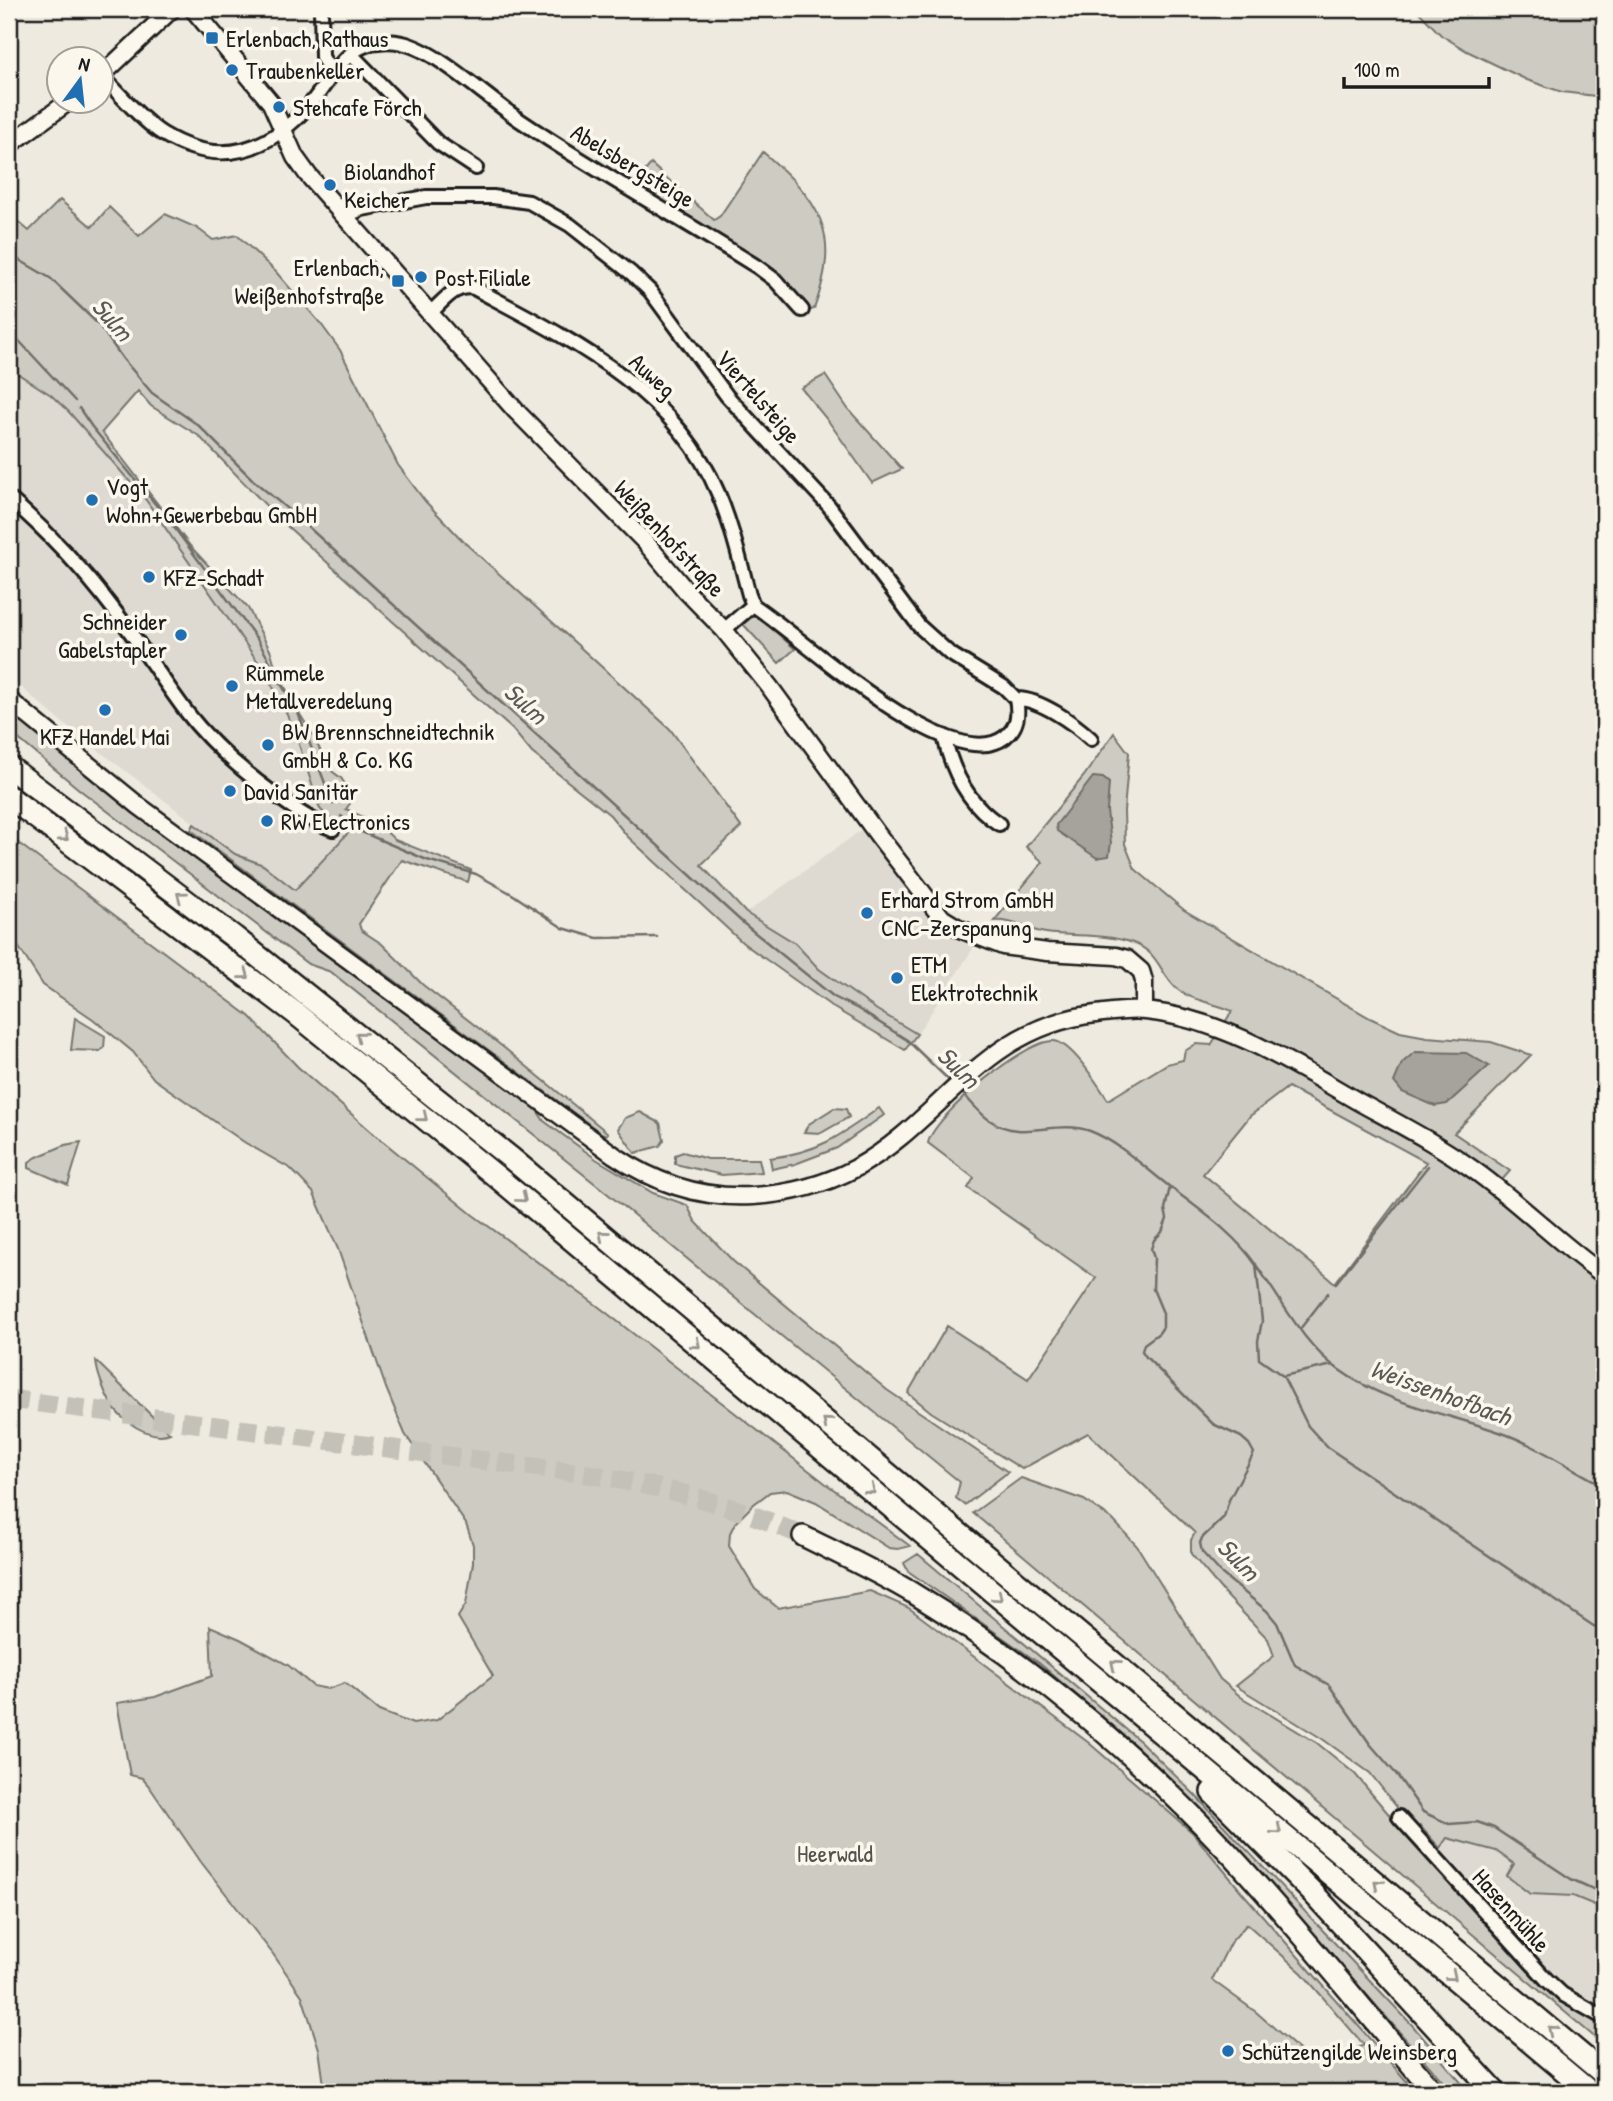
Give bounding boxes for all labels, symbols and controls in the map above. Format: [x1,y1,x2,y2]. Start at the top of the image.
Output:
place label: Erlenbach, Rathaus [226,22,389,54]
marker: Erlenbach, Rathaus [204,30,220,46]
north arrow [46,46,116,116]
scale bar [1344,46,1489,90]
text: N [76,50,93,77]
place label: Traubenkeller [246,54,364,86]
text: 100 m [1354,55,1400,84]
marker: Traubenkeller [224,62,240,78]
place label: Stehcafe Förch [293,91,422,123]
marker: Stehcafe Förch [271,99,287,115]
street label: Abelsbergsteige [565,116,701,215]
place label: Biolandhof Keicher [344,155,436,215]
marker: Biolandhof Keicher [322,177,338,193]
place label: Erlenbach, Weißenhofstraße [234,251,384,311]
place label: Post Filiale [435,261,531,293]
marker: Post Filiale [413,269,429,285]
marker: Erlenbach, Weißenhofstraße [390,273,406,289]
water label: Sulm [84,290,142,349]
street label: Viertelsteige [709,342,809,450]
street label: Auweg [623,345,683,405]
place label: Vogt Wohn+Gewerbebau GmbH [106,470,317,530]
street label: Weißenhofstraße [607,472,733,604]
marker: Vogt Wohn+Gewerbebau GmbH [84,492,100,508]
place label: KFZ-Schadt [163,561,265,593]
marker: KFZ-Schadt [141,569,157,585]
place label: Schneider Gabelstapler [58,605,167,665]
marker: Schneider Gabelstapler [173,627,189,643]
place label: Rümmele Metallveredelung [246,656,392,716]
water label: Sulm [497,674,556,733]
marker: Rümmele Metallveredelung [224,678,240,694]
marker: KFZ Handel Mai [97,702,113,718]
place label: BW Brennschneidtechnik GmbH & Co. KG [282,715,494,775]
place label: KFZ Handel Mai [40,720,170,752]
marker: BW Brennschneidtechnik GmbH & Co. KG [260,737,276,753]
place label: David Sanitär [244,775,358,807]
marker: David Sanitär [222,783,238,799]
place label: RW Electronics [281,805,410,837]
marker: RW Electronics [259,813,275,829]
one-way arrow [56,829,68,841]
place label: Erhard Strom GmbH CNC-Zerspanung [881,883,1053,943]
one-way arrow [176,892,188,905]
marker: Erhard Strom GmbH CNC-Zerspanung [859,905,875,921]
place label: ETM Elektrotechnik [911,948,1038,1008]
one-way arrow [237,966,250,979]
marker: ETM Elektrotechnik [889,970,905,986]
one-way arrow [356,1032,368,1045]
water label: Sulm [930,1038,989,1097]
one-way arrow [415,1108,427,1121]
one-way arrow [514,1190,527,1202]
one-way arrow [598,1231,611,1243]
one-way arrow [688,1336,701,1348]
water label: Weissenhofbach [1366,1350,1518,1434]
one-way arrow [822,1418,835,1430]
one-way arrow [862,1482,875,1494]
water label: Sulm [1210,1530,1269,1589]
one-way arrow [989,1589,1002,1601]
one-way arrow [1110,1660,1123,1672]
one-way arrow [1269,1822,1282,1834]
park label: Heerwald [797,1837,873,1869]
street label: Hasenmühle [1466,1861,1558,1959]
one-way arrow [1373,1880,1386,1892]
one-way arrow [1443,1968,1456,1980]
one-way arrow [1547,2026,1560,2038]
place label: Schützengilde Weinsberg [1242,2035,1457,2067]
marker: Schützengilde Weinsberg [1220,2043,1236,2059]

